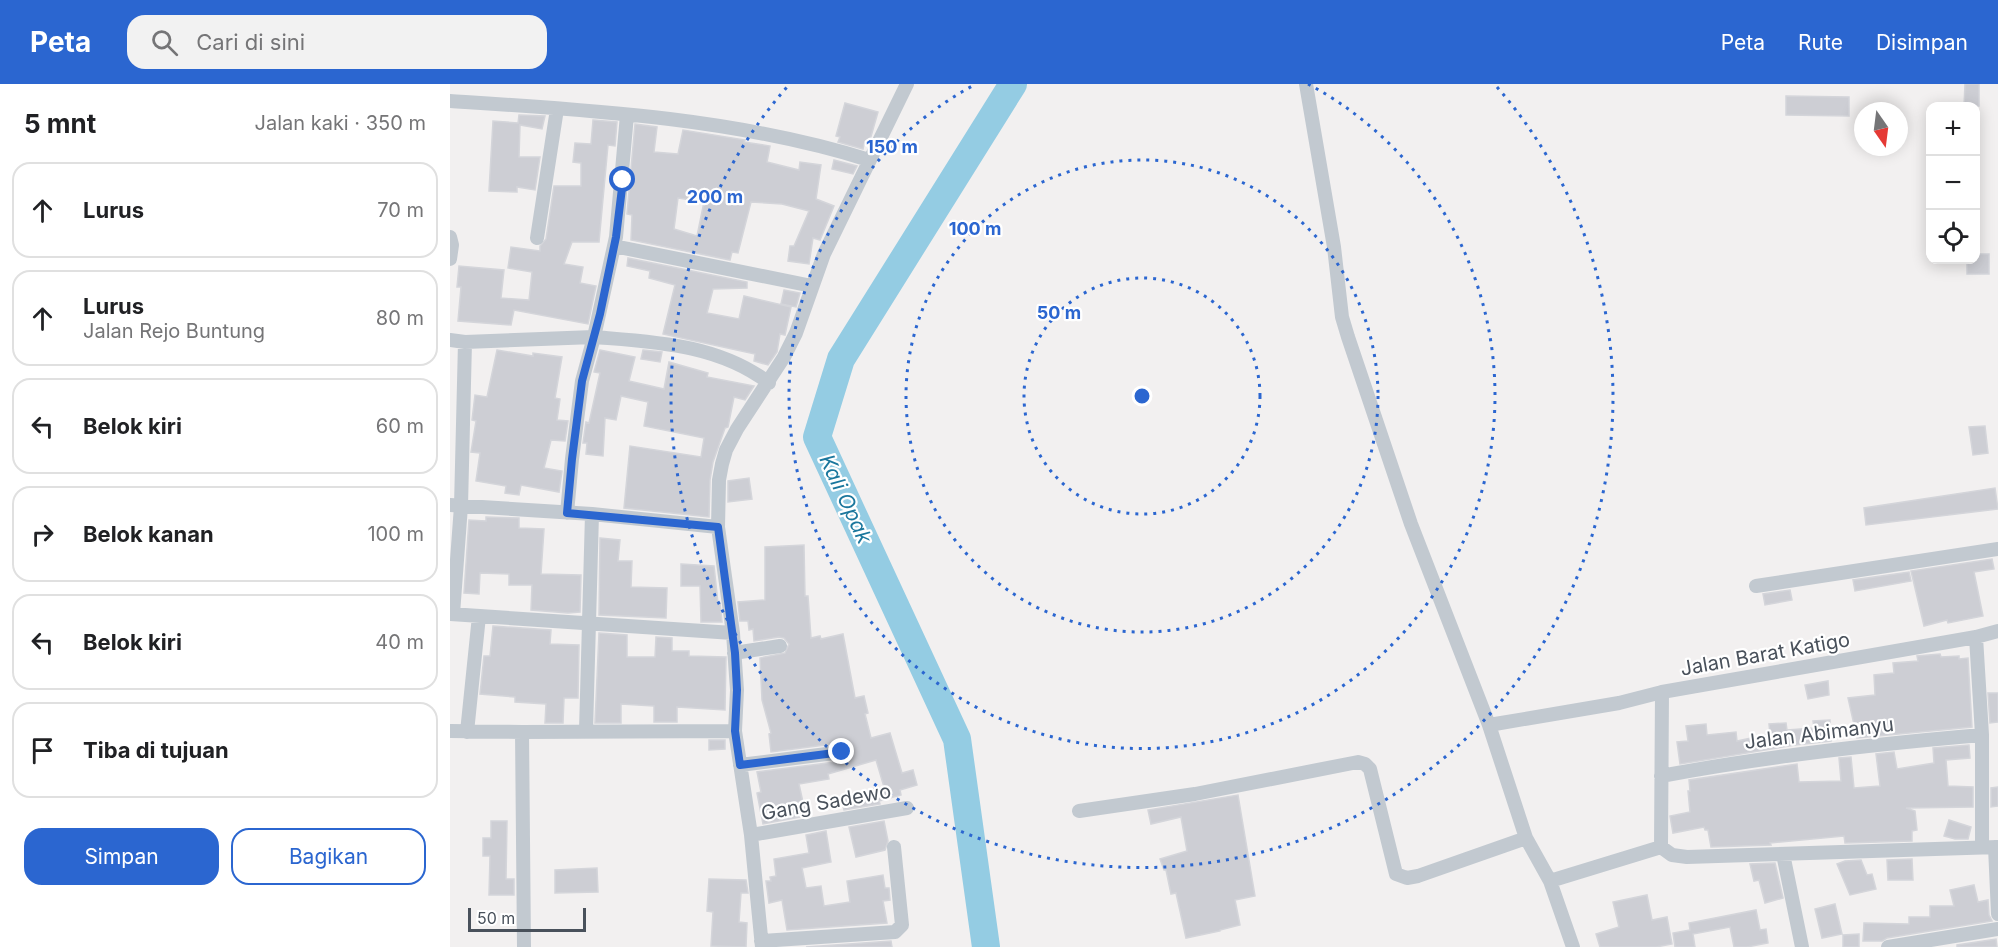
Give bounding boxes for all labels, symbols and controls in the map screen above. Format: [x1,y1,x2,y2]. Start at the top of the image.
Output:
search box [127,15,547,69]
text: Peta [30,25,91,59]
icon: search [148,26,181,59]
text: Cari di sini [196,29,305,55]
text: Peta [1721,30,1765,55]
text: Rute [1798,30,1843,55]
text: Disimpan [1876,30,1968,55]
north arrow [1854,102,1908,156]
map controls [1926,102,1980,264]
button: + [1926,102,1980,156]
text: 5 mnt [24,108,96,139]
text: Jalan kaki · 350 m [255,111,426,135]
text: 150 m [866,136,918,157]
button: − [1926,156,1980,210]
route start [609,166,635,192]
text: 200 m [687,186,743,207]
icon: ahead [26,194,59,227]
text: Lurus [83,197,144,223]
text: 70 m [377,198,424,222]
button: locate [1926,210,1980,264]
text: 100 m [949,218,1001,239]
text: Lurus [83,293,144,319]
icon: ahead [26,302,59,335]
text: 50 m [1037,302,1081,323]
text: 80 m [376,306,424,330]
text: Jalan Rejo Buntung [83,319,265,343]
centre of rings [1132,386,1152,406]
icon: left [26,410,59,443]
text: Belok kiri [83,413,182,439]
text: 60 m [376,414,424,438]
water label: Kali Opak [814,450,878,548]
icon: right [26,518,59,551]
text: Belok kanan [83,521,214,547]
text: 100 m [367,522,424,546]
icon: left [26,626,59,659]
street label: Jalan Barat Katigo [1678,627,1852,681]
text: Belok kiri [83,629,182,655]
text: 40 m [375,630,424,654]
street label: Jalan Abimanyu [1743,712,1895,754]
icon: arrive [26,734,59,767]
text: Tiba di tujuan [83,737,229,763]
route end [828,738,854,764]
street label: Gang Sadewo [759,779,893,825]
button: Simpan [24,828,219,885]
button: Bagikan [231,828,426,885]
scale bar [468,905,586,932]
text: 50 m [477,908,515,928]

